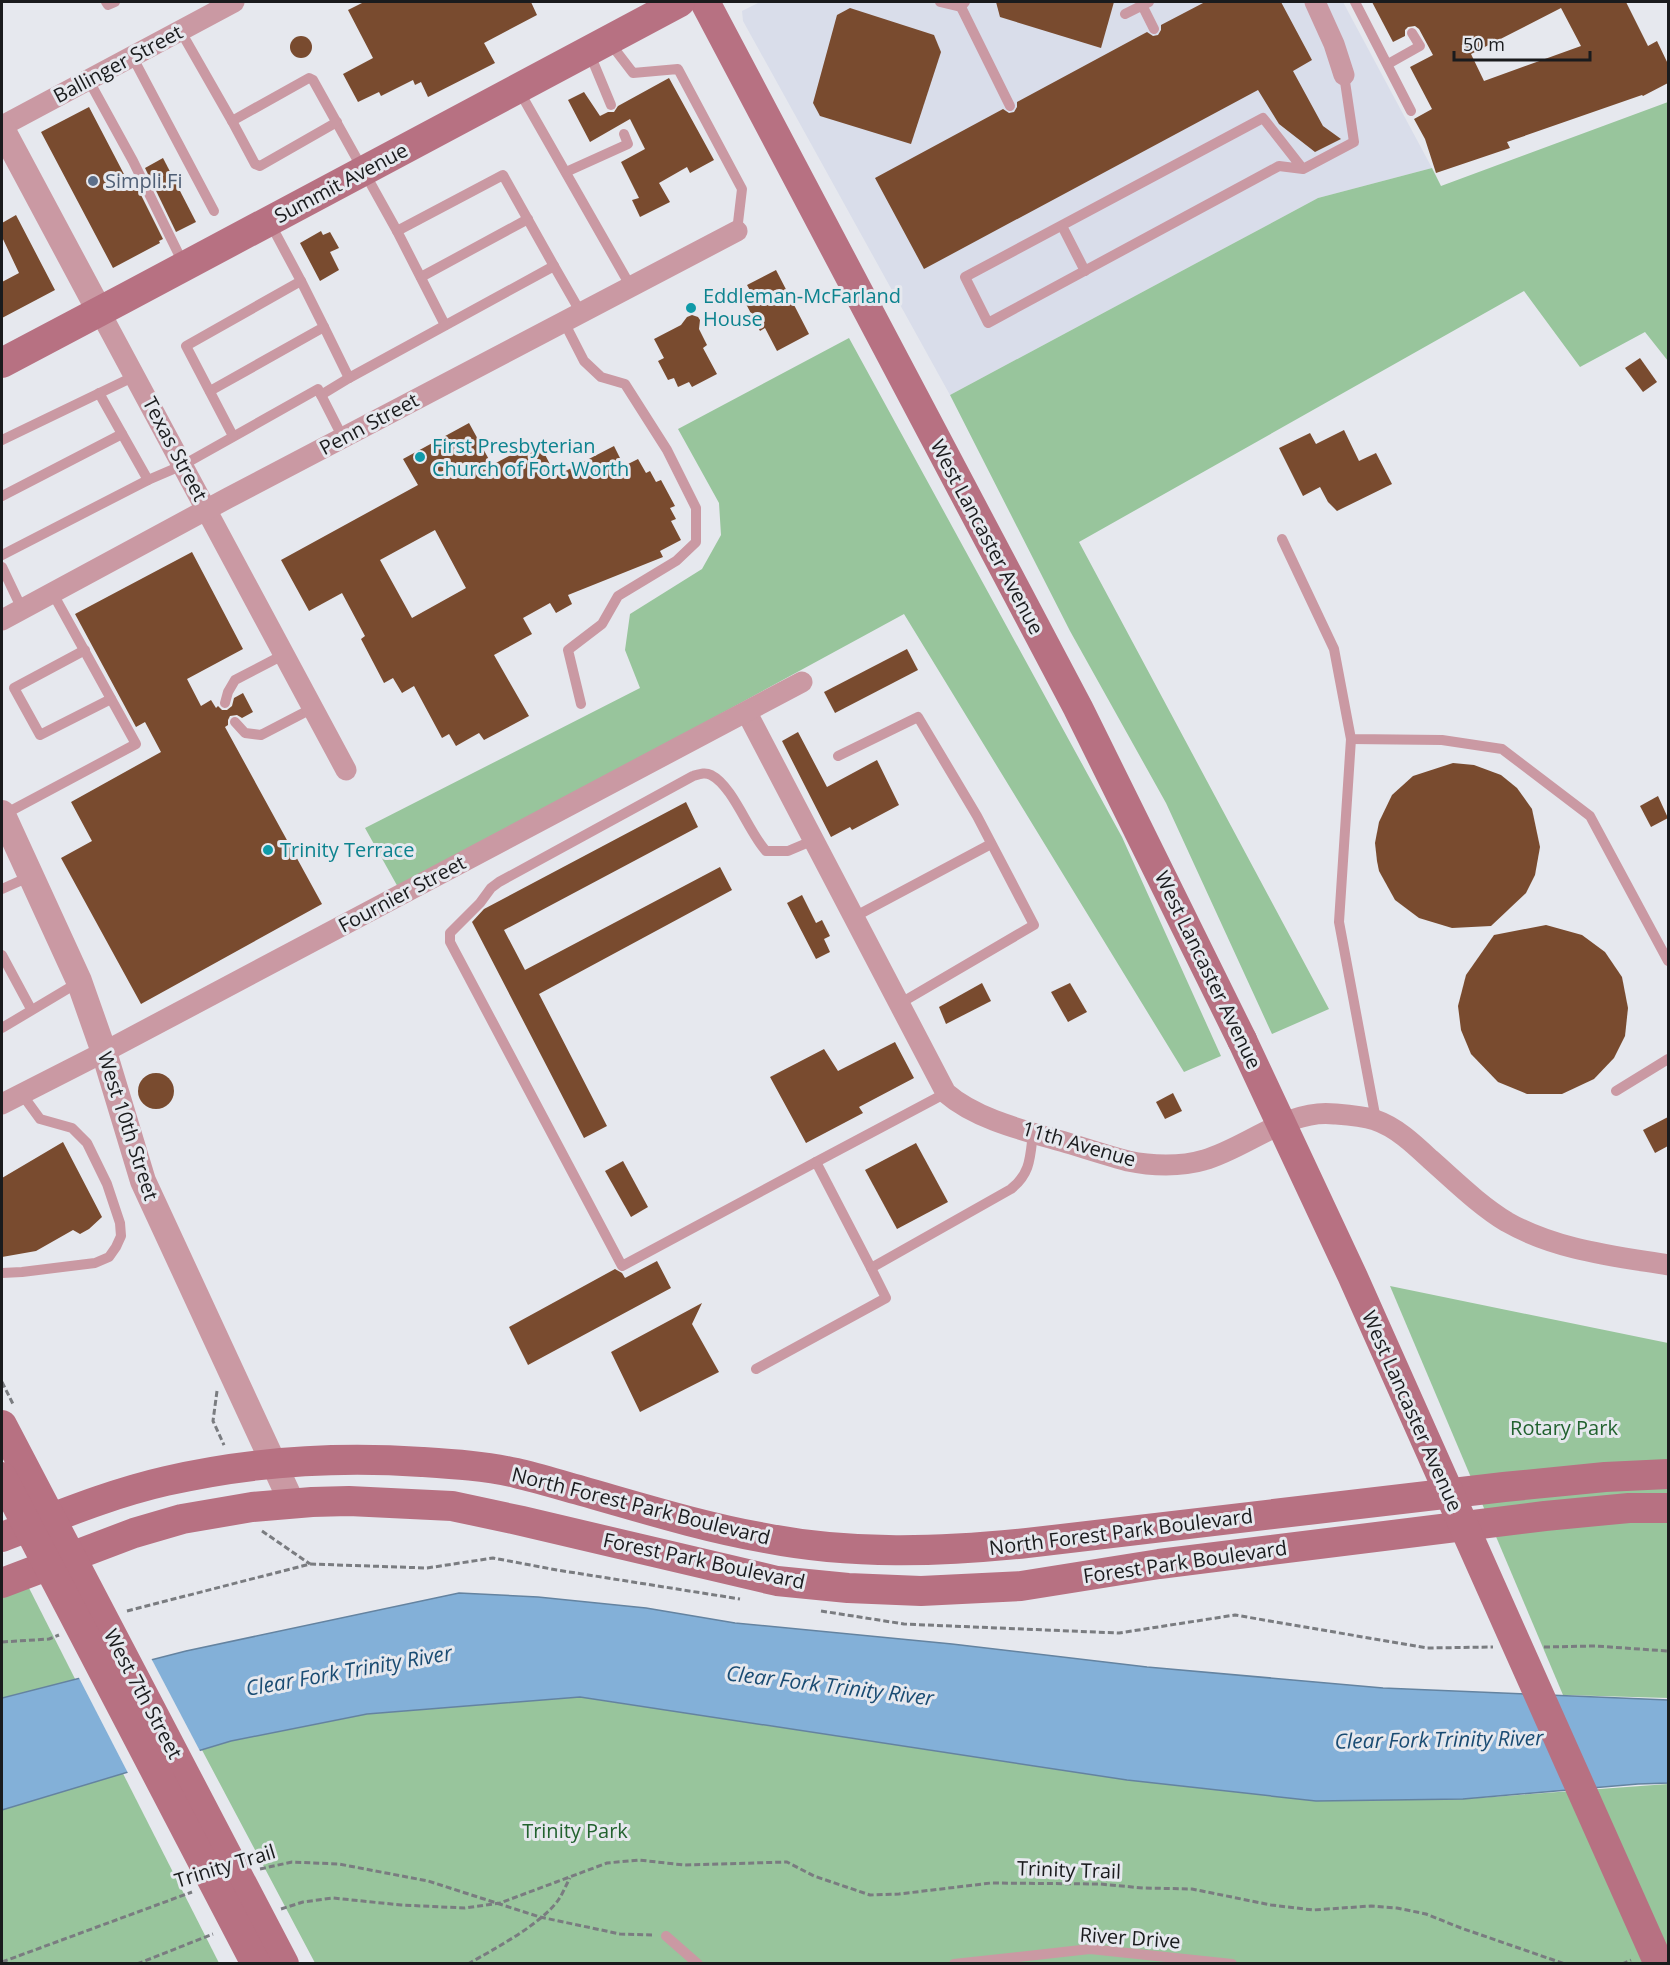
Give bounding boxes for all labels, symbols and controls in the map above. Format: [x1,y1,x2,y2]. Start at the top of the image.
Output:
street label: Ballinger Street [48,18,187,109]
scale bar [1454,24,1590,62]
text: 50 m [1463,32,1505,56]
street label: Summit Avenue [269,136,412,229]
place label: Simpli.Fi [105,167,183,194]
marker: Simpli.Fi [86,174,100,188]
place label: Eddleman-McFarland House [703,282,901,332]
marker: Eddleman-McFarland House [684,301,698,315]
street label: Penn Street [314,386,423,461]
street label: Texas Street [137,392,214,506]
place label: First Presbyterian Church of Fort Worth [432,432,629,482]
street label: West Lancaster Avenue [925,435,1050,639]
marker: First Presbyterian Church of Fort Worth [413,450,427,464]
place label: Trinity Terrace [280,836,414,863]
marker: Trinity Terrace [261,843,275,857]
street label: Fournier Street [333,849,470,938]
street label: West Lancaster Avenue [1149,866,1268,1073]
street label: West 10th Street [92,1048,165,1204]
street label: 11th Avenue [1019,1114,1139,1173]
street label: West Lancaster Avenue [1356,1306,1469,1515]
park label: Rotary Park [1510,1414,1618,1441]
street label: North Forest Park Boulevard [509,1460,773,1551]
street label: North Forest Park Boulevard [988,1504,1254,1560]
street label: Forest Park Boulevard [601,1526,807,1595]
street label: Forest Park Boulevard [1082,1536,1288,1588]
street label: West 7th Street [98,1624,189,1763]
water label: Clear Fork Trinity River [244,1638,455,1702]
water label: Clear Fork Trinity River [725,1658,936,1712]
water label: Clear Fork Trinity River [1334,1723,1544,1755]
park label: Trinity Park [522,1817,628,1844]
street label: Trinity Trail [171,1837,279,1894]
street label: Trinity Trail [1016,1854,1122,1885]
street label: River Drive [1079,1921,1181,1954]

